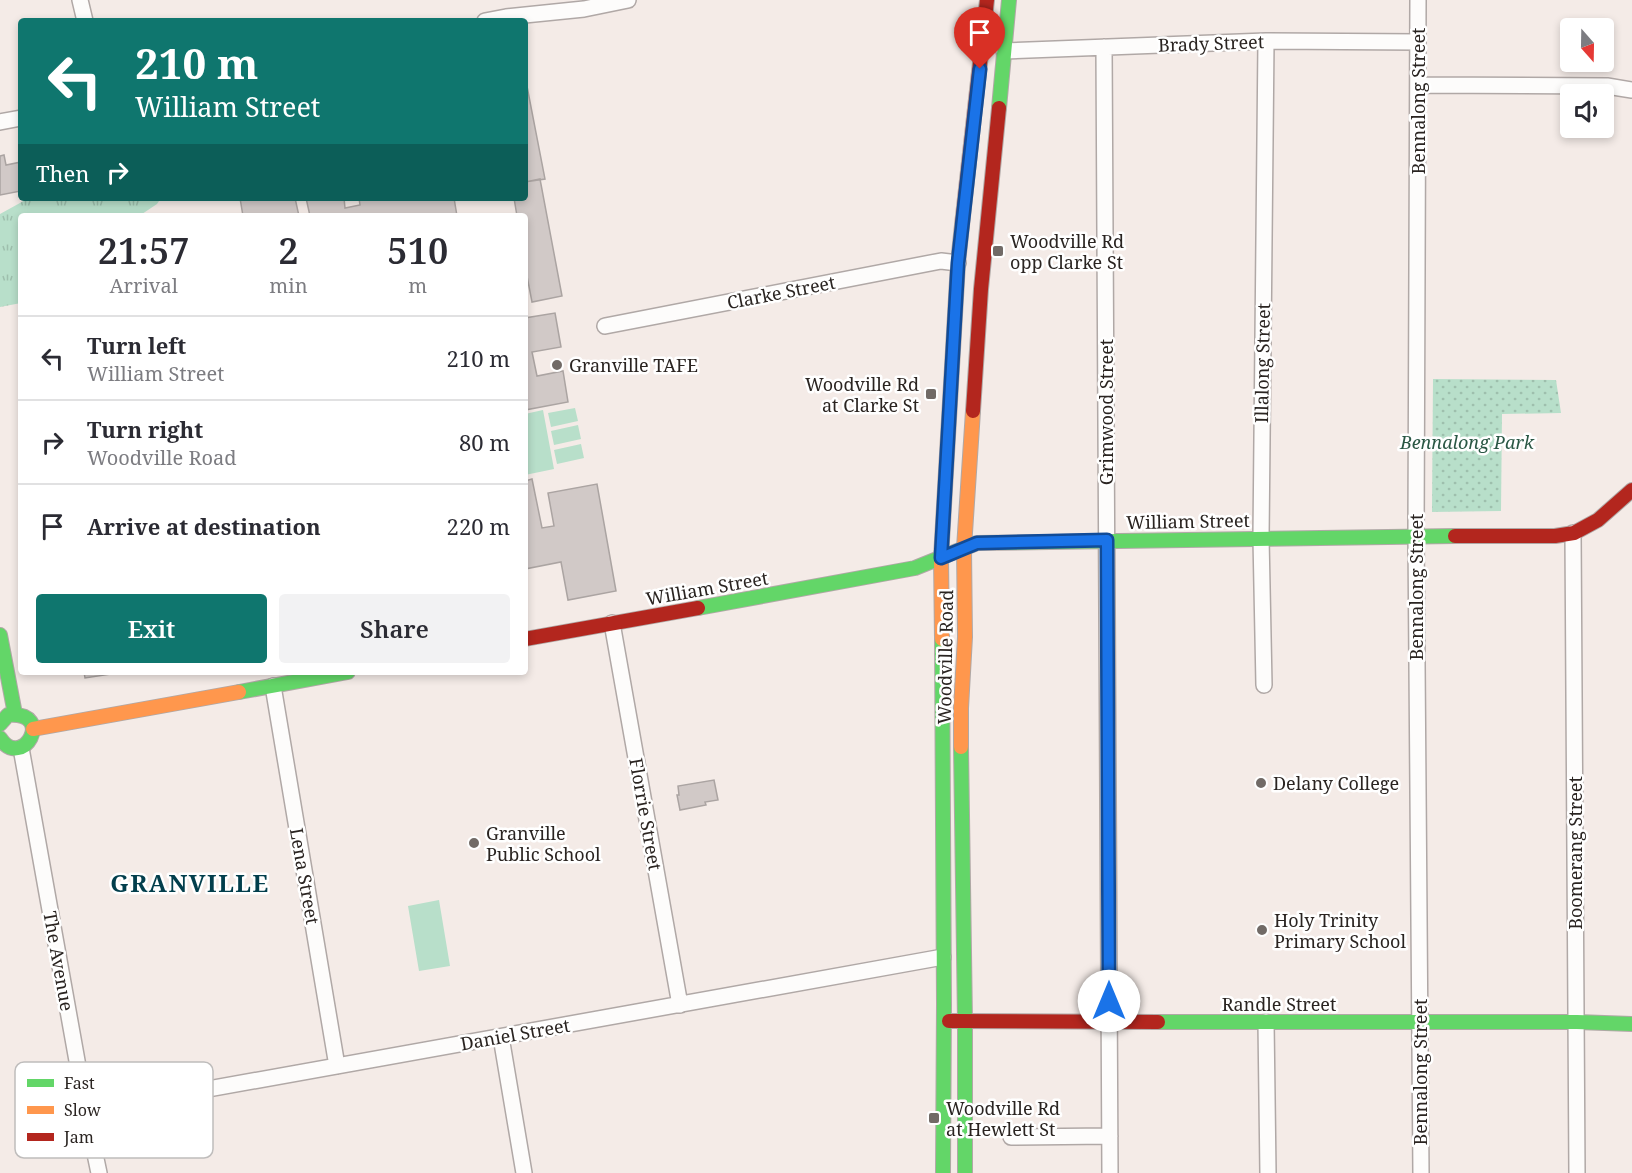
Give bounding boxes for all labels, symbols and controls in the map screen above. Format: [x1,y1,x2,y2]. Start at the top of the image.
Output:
pin [954,7,1005,69]
icon: arrive [963,16,996,49]
north arrow [1560,18,1614,72]
map controls [1560,18,1614,138]
street label: Bennalong Street [1406,28,1430,174]
street label: Brady Street [1158,29,1264,57]
text: 210 m [135,34,259,91]
icon: left [36,42,114,120]
button: sound [1560,84,1614,138]
text: William Street [135,88,320,125]
icon: right [101,156,134,189]
text: Then [36,158,89,188]
text: 21:57 [98,226,190,275]
text: 2 [278,226,299,275]
text: 510 [387,226,448,275]
place label: Woodville Rd opp Clarke St [1010,229,1124,274]
marker: Woodville Rd opp Clarke St [991,244,1005,258]
street label: Clarke Street [725,270,837,314]
text: Arrival [109,272,178,299]
text: min [269,272,308,299]
text: m [408,272,427,299]
street label: Illalong Street [1249,303,1275,423]
text: Turn left [87,330,186,360]
street label: Grimwood Street [1094,339,1118,485]
icon: left [36,342,69,375]
text: 210 m [447,343,510,373]
place label: Granville TAFE [569,353,698,377]
marker: Granville TAFE [550,358,564,372]
text: William Street [87,360,224,387]
place label: Woodville Rd at Clarke St [805,372,919,417]
marker: Woodville Rd at Clarke St [924,387,938,401]
text: Turn right [87,414,203,444]
icon: right [36,426,69,459]
text: 80 m [459,427,510,457]
park label: Bennalong Park [1399,430,1535,454]
text: Woodville Road [87,444,237,471]
street label: William Street [1126,508,1250,534]
icon: arrive [36,510,69,543]
text: Arrive at destination [87,511,321,541]
text: 220 m [447,511,510,541]
street label: Bennalong Street [1404,514,1428,660]
street label: William Street [644,565,770,611]
street label: Woodville Road [932,589,958,725]
button: Exit [36,594,267,663]
button: Share [279,594,510,663]
street label: Florrie Street [624,756,668,872]
place label: Delany College [1273,771,1399,795]
marker: Delany College [1254,776,1268,790]
street label: Boomerang Street [1563,776,1587,930]
place label: Granville Public School [486,821,601,866]
street label: Lena Street [285,826,325,926]
marker: Granville Public School [467,836,481,850]
district label: GRANVILLE [110,866,270,899]
place label: Holy Trinity Primary School [1274,908,1406,953]
street label: The Avenue [38,909,80,1013]
marker: Holy Trinity Primary School [1255,923,1269,937]
position arrow [1077,969,1141,1033]
street label: Randle Street [1222,992,1336,1016]
street label: Bennalong Street [1408,999,1432,1145]
street label: Daniel Street [458,1013,572,1055]
legend [15,1062,213,1158]
text: Fast [64,1072,95,1094]
place label: Woodville Rd at Hewlett St [946,1096,1060,1141]
text: Slow [64,1099,101,1121]
marker: Woodville Rd at Hewlett St [927,1111,941,1125]
text: Jam [63,1126,94,1148]

